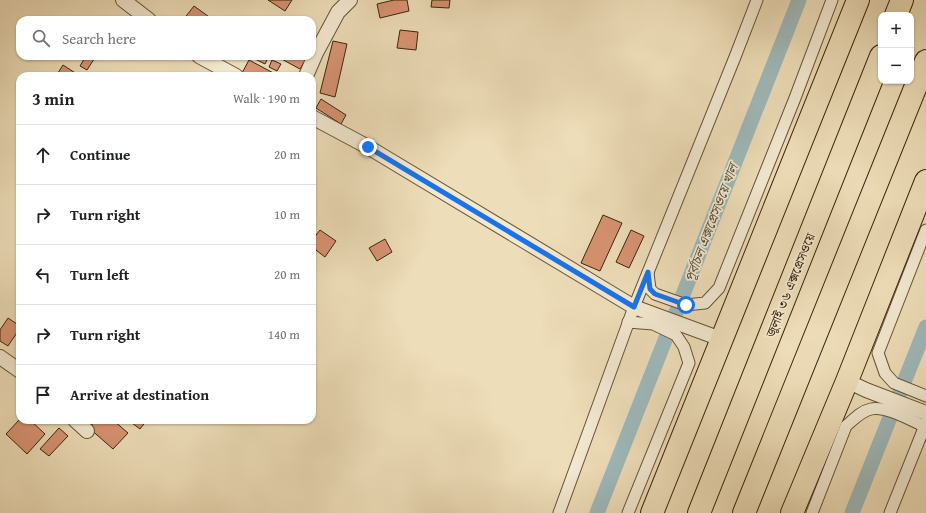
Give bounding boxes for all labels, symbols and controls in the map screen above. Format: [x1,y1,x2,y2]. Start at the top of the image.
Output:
map controls [878,12,914,84]
button: + [878,12,914,48]
search box [16,16,316,60]
icon: search [30,27,52,49]
text: Search here [62,28,136,49]
button: − [878,48,914,84]
text: 3 min [32,86,74,111]
text: Walk · 190 m [233,89,300,108]
route end [359,138,377,156]
icon: ahead [32,144,54,166]
text: Continue [70,144,131,165]
text: 20 m [274,145,300,164]
water label: পূর্বাচল এক্সপ্রেসওয়ে খাল [679,158,744,285]
icon: right [32,204,54,226]
text: Turn right [70,204,141,225]
text: 10 m [274,205,300,224]
street label: জুলাই ৩৬ এক্সপ্রেসওয়ে [761,229,820,341]
icon: left [32,264,54,286]
text: Turn left [70,264,129,285]
text: 20 m [274,265,300,284]
route start [677,296,695,314]
icon: right [32,324,54,346]
text: Turn right [70,324,141,345]
text: 140 m [268,325,300,344]
icon: arrive [32,384,54,406]
text: Arrive at destination [70,384,209,405]

